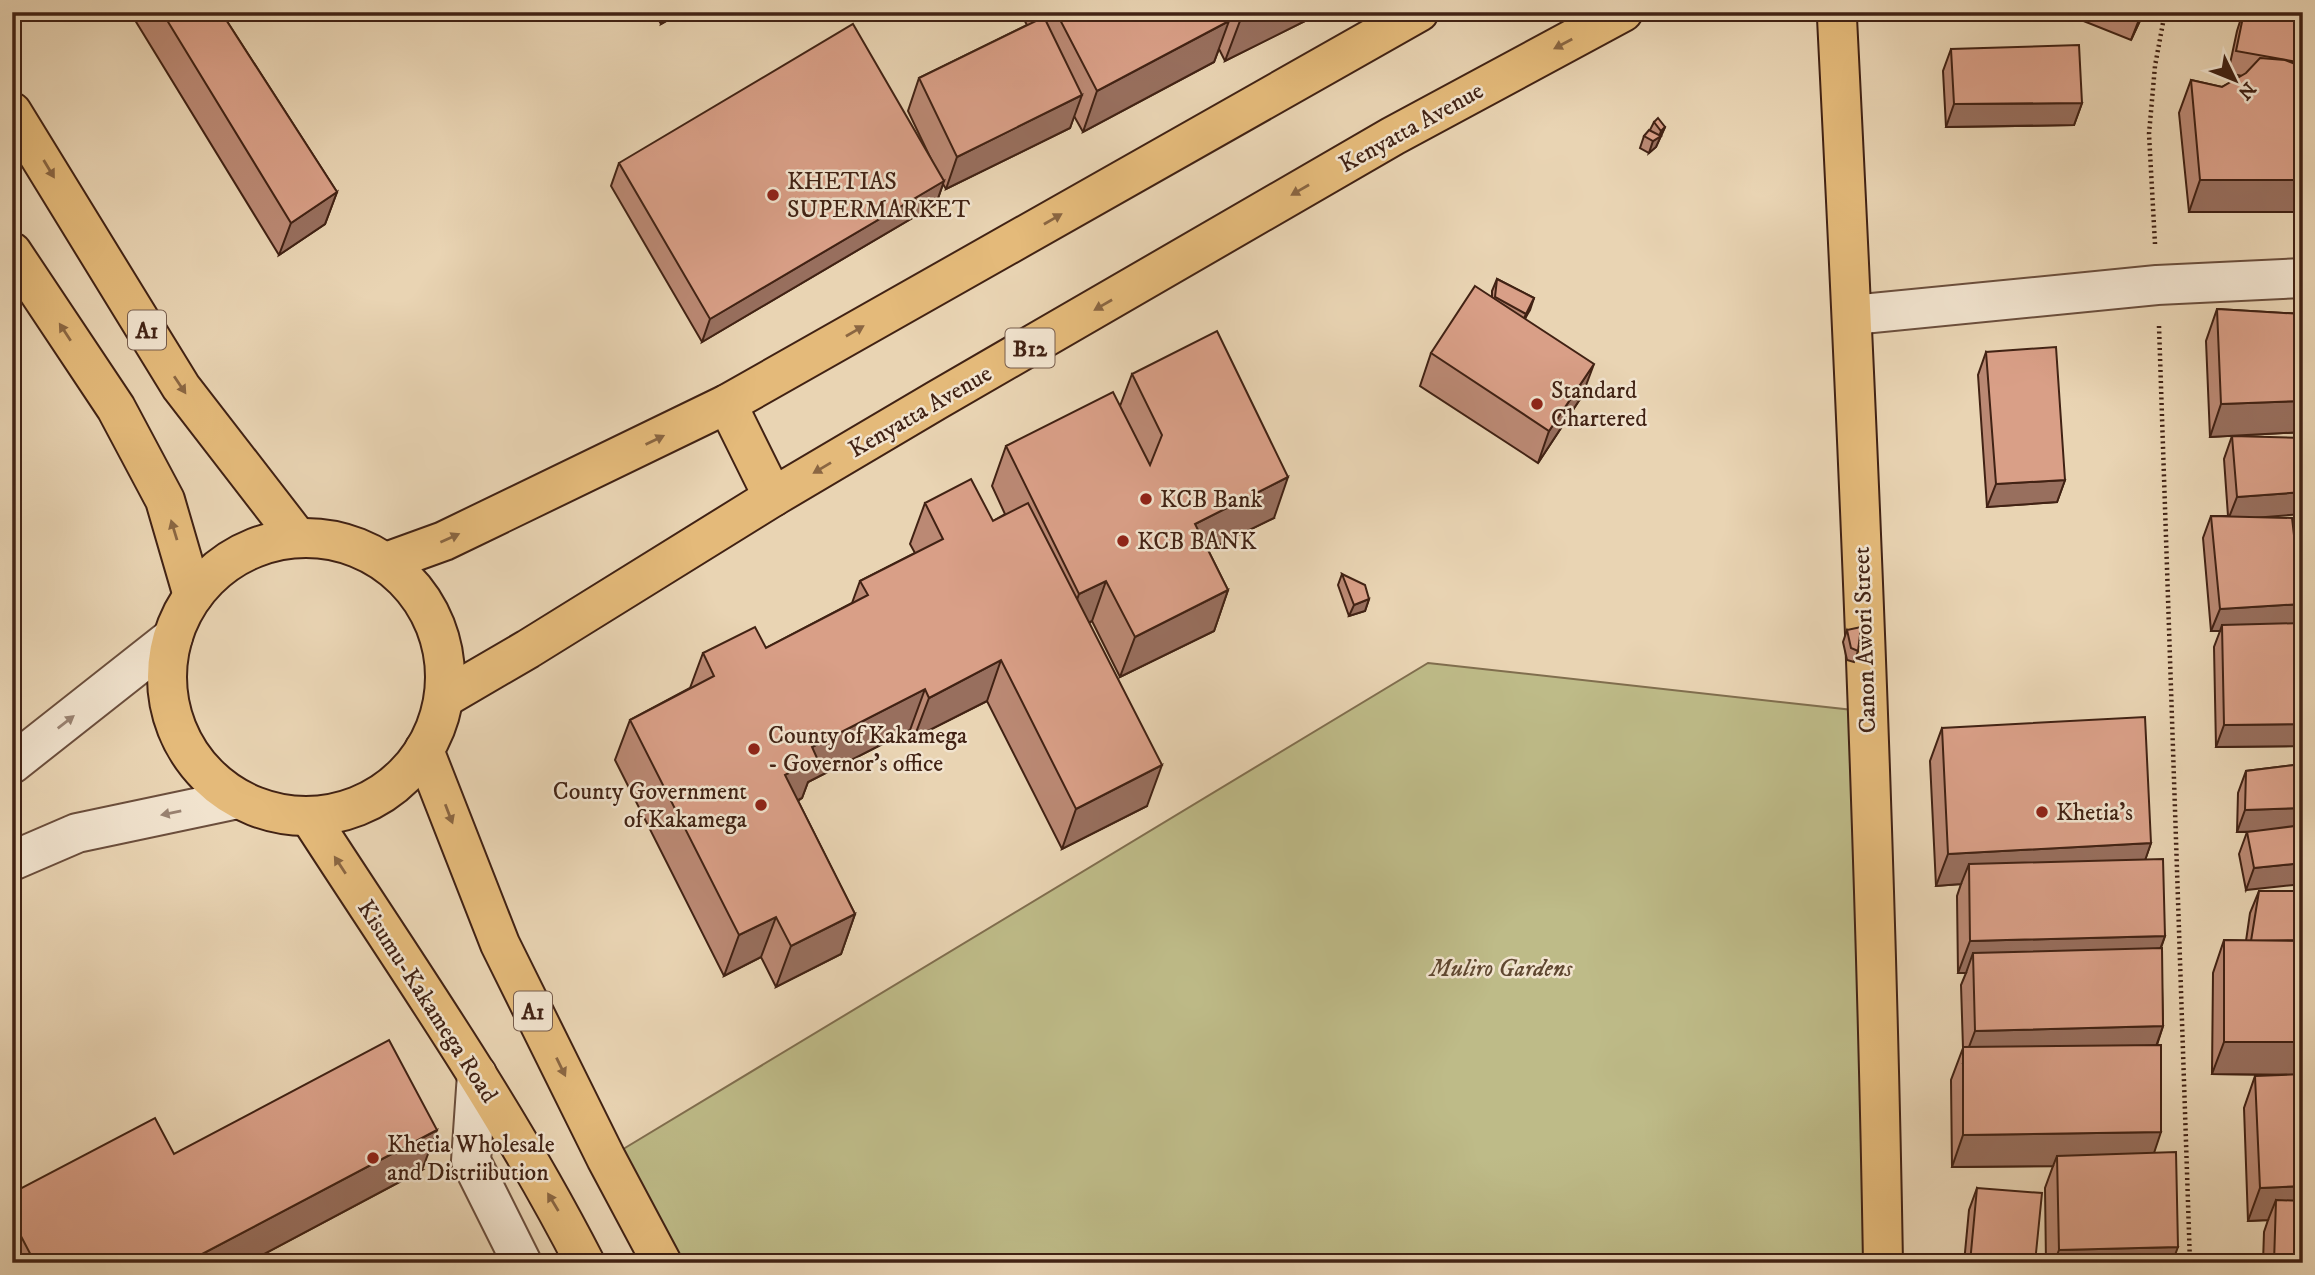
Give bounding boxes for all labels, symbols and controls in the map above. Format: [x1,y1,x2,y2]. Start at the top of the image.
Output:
one-way arrow [1553,38,1573,50]
north arrow [2200,46,2270,116]
street label: Kenyatta Avenue [1334,76,1489,180]
text: N [2232,77,2260,104]
one-way arrow [43,160,56,179]
place label: KHETIAS SUPERMARKET [787,167,970,225]
one-way arrow [1290,184,1309,197]
marker: KHETIAS SUPERMARKET [765,187,781,203]
one-way arrow [1043,213,1063,225]
one-way arrow [1094,299,1113,311]
road number: A1 [128,310,166,350]
one-way arrow [59,322,72,341]
one-way arrow [846,325,865,337]
road number: B12 [1006,328,1054,368]
street label: Kenyatta Avenue [844,359,998,465]
one-way arrow [173,375,186,394]
place label: Standard Chartered [1551,376,1647,434]
marker: Standard Chartered [1529,396,1545,412]
one-way arrow [645,434,665,445]
one-way arrow [812,462,831,475]
place label: KCB Bank [1160,485,1263,515]
marker: KCB Bank [1138,491,1154,507]
one-way arrow [168,519,178,540]
place label: KCB BANK [1137,527,1257,557]
one-way arrow [440,532,460,544]
marker: KCB BANK [1115,533,1131,549]
street label: Canon Awori Street [1847,546,1883,734]
one-way arrow [56,714,74,729]
place label: County of Kakamega - Governor's office [768,721,968,779]
marker: County of Kakamega - Governor's office [746,741,762,757]
place label: County Government of Kakamega [553,777,748,835]
marker: County Government of Kakamega [753,797,769,813]
place label: Khetia's [2056,798,2133,828]
one-way arrow [443,804,454,825]
marker: Khetia's [2034,804,2050,820]
one-way arrow [160,808,182,819]
one-way arrow [334,855,347,874]
street label: Kisumu-Kakamega Road [350,895,504,1109]
park label: Muliro Gardens [1428,954,1573,984]
road number: A1 [514,992,552,1030]
one-way arrow [554,1057,566,1077]
place label: Khetia Wholesale and Distriibution [387,1130,555,1188]
marker: Khetia Wholesale and Distriibution [365,1150,381,1166]
one-way arrow [547,1193,559,1212]

